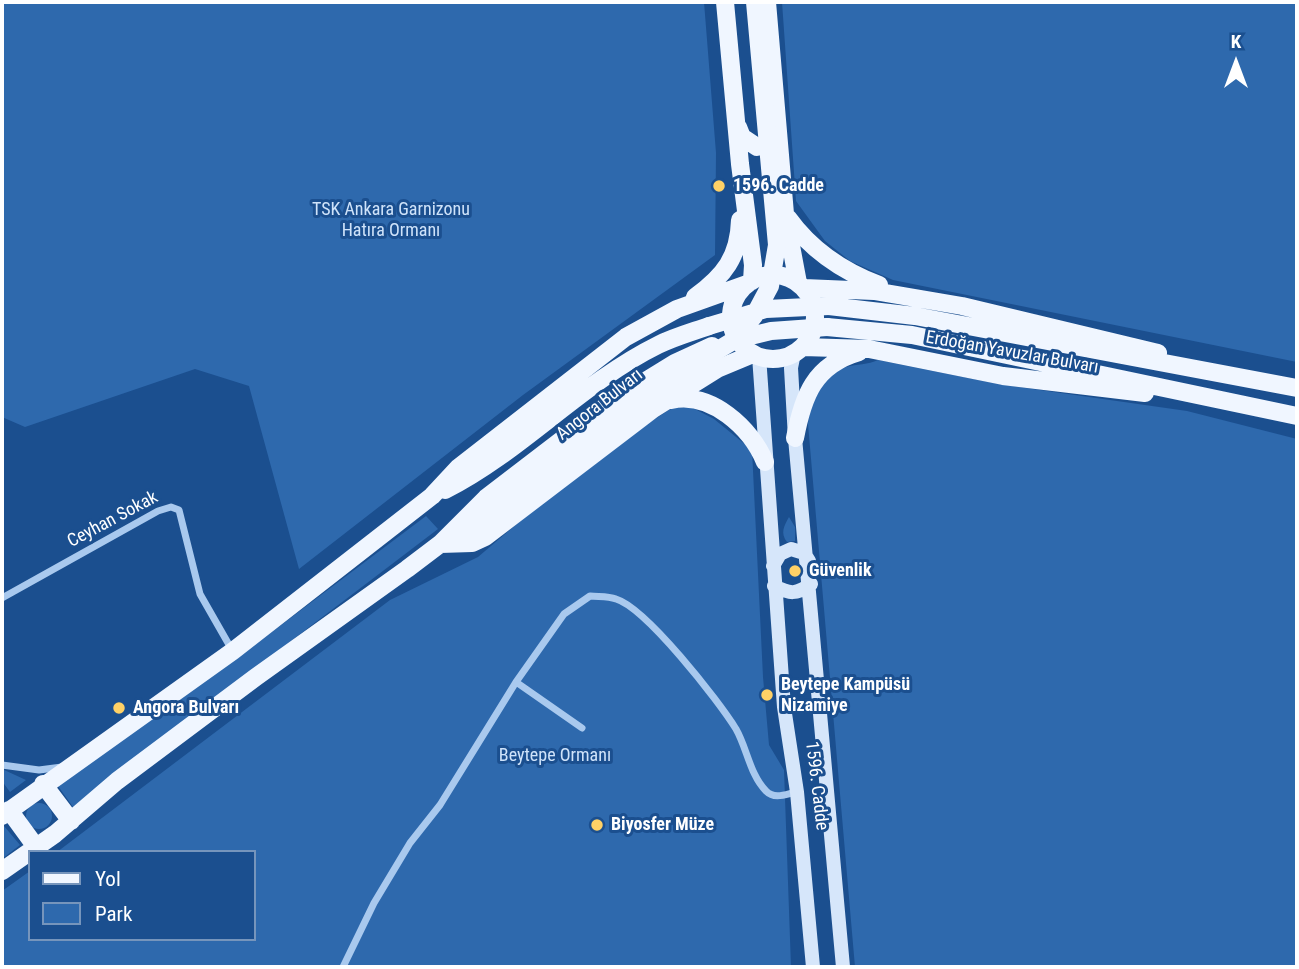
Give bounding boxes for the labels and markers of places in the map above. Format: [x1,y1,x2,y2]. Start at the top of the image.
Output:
place label: 1596. Cadde [733,175,824,197]
marker: 1596. Cadde [711,178,727,194]
place label: Güvenlik [809,560,871,582]
marker: Güvenlik [787,563,803,579]
place label: Beytepe Kampüsü Nizamiye [781,674,910,716]
marker: Beytepe Kampüsü Nizamiye [759,687,775,703]
place label: Angora Bulvarı [133,697,239,719]
marker: Angora Bulvarı [111,700,127,716]
place label: Biyosfer Müze [611,814,714,836]
marker: Biyosfer Müze [589,817,605,833]

